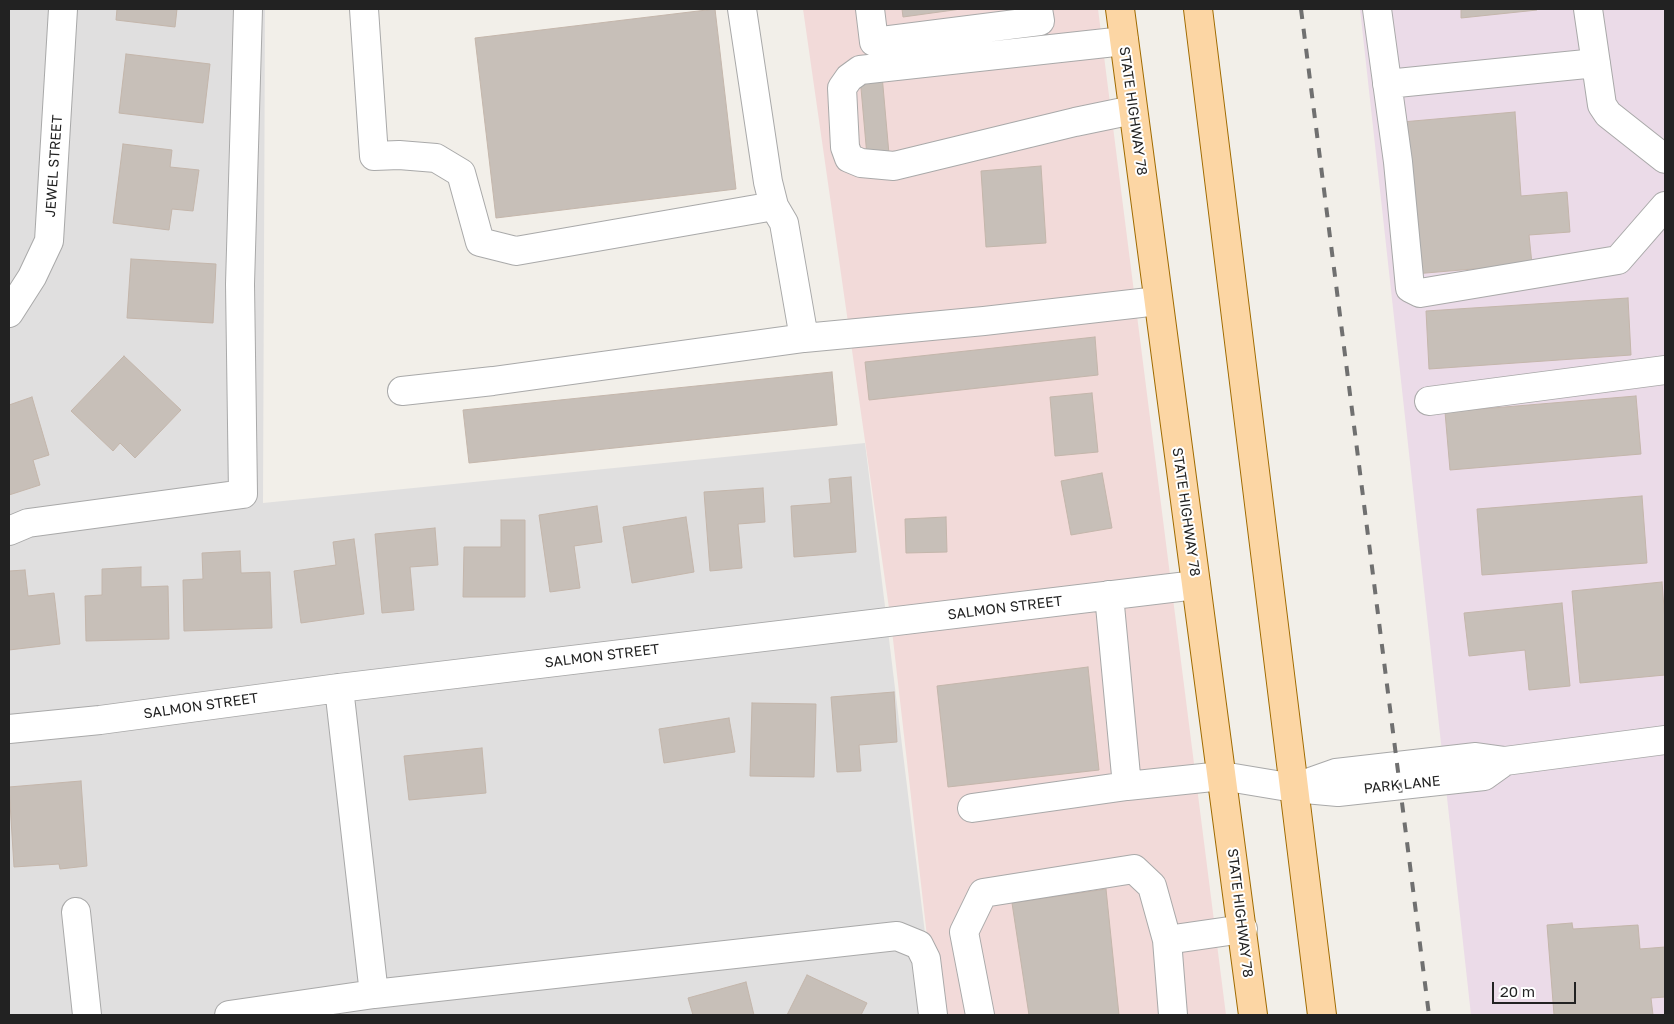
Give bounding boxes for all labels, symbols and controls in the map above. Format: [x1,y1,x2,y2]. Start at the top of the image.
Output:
street label: STATE HIGHWAY 78 [1116,46,1150,176]
street label: JEWEL STREET [42,114,66,218]
street label: STATE HIGHWAY 78 [1169,447,1203,577]
street label: SALMON STREET [947,593,1063,623]
street label: SALMON STREET [544,641,660,671]
street label: SALMON STREET [143,690,259,722]
street label: PARK LANE [1363,773,1441,797]
street label: STATE HIGHWAY 78 [1224,848,1256,978]
scale bar [1494,972,1578,1004]
text: 20 m [1500,982,1535,1000]

